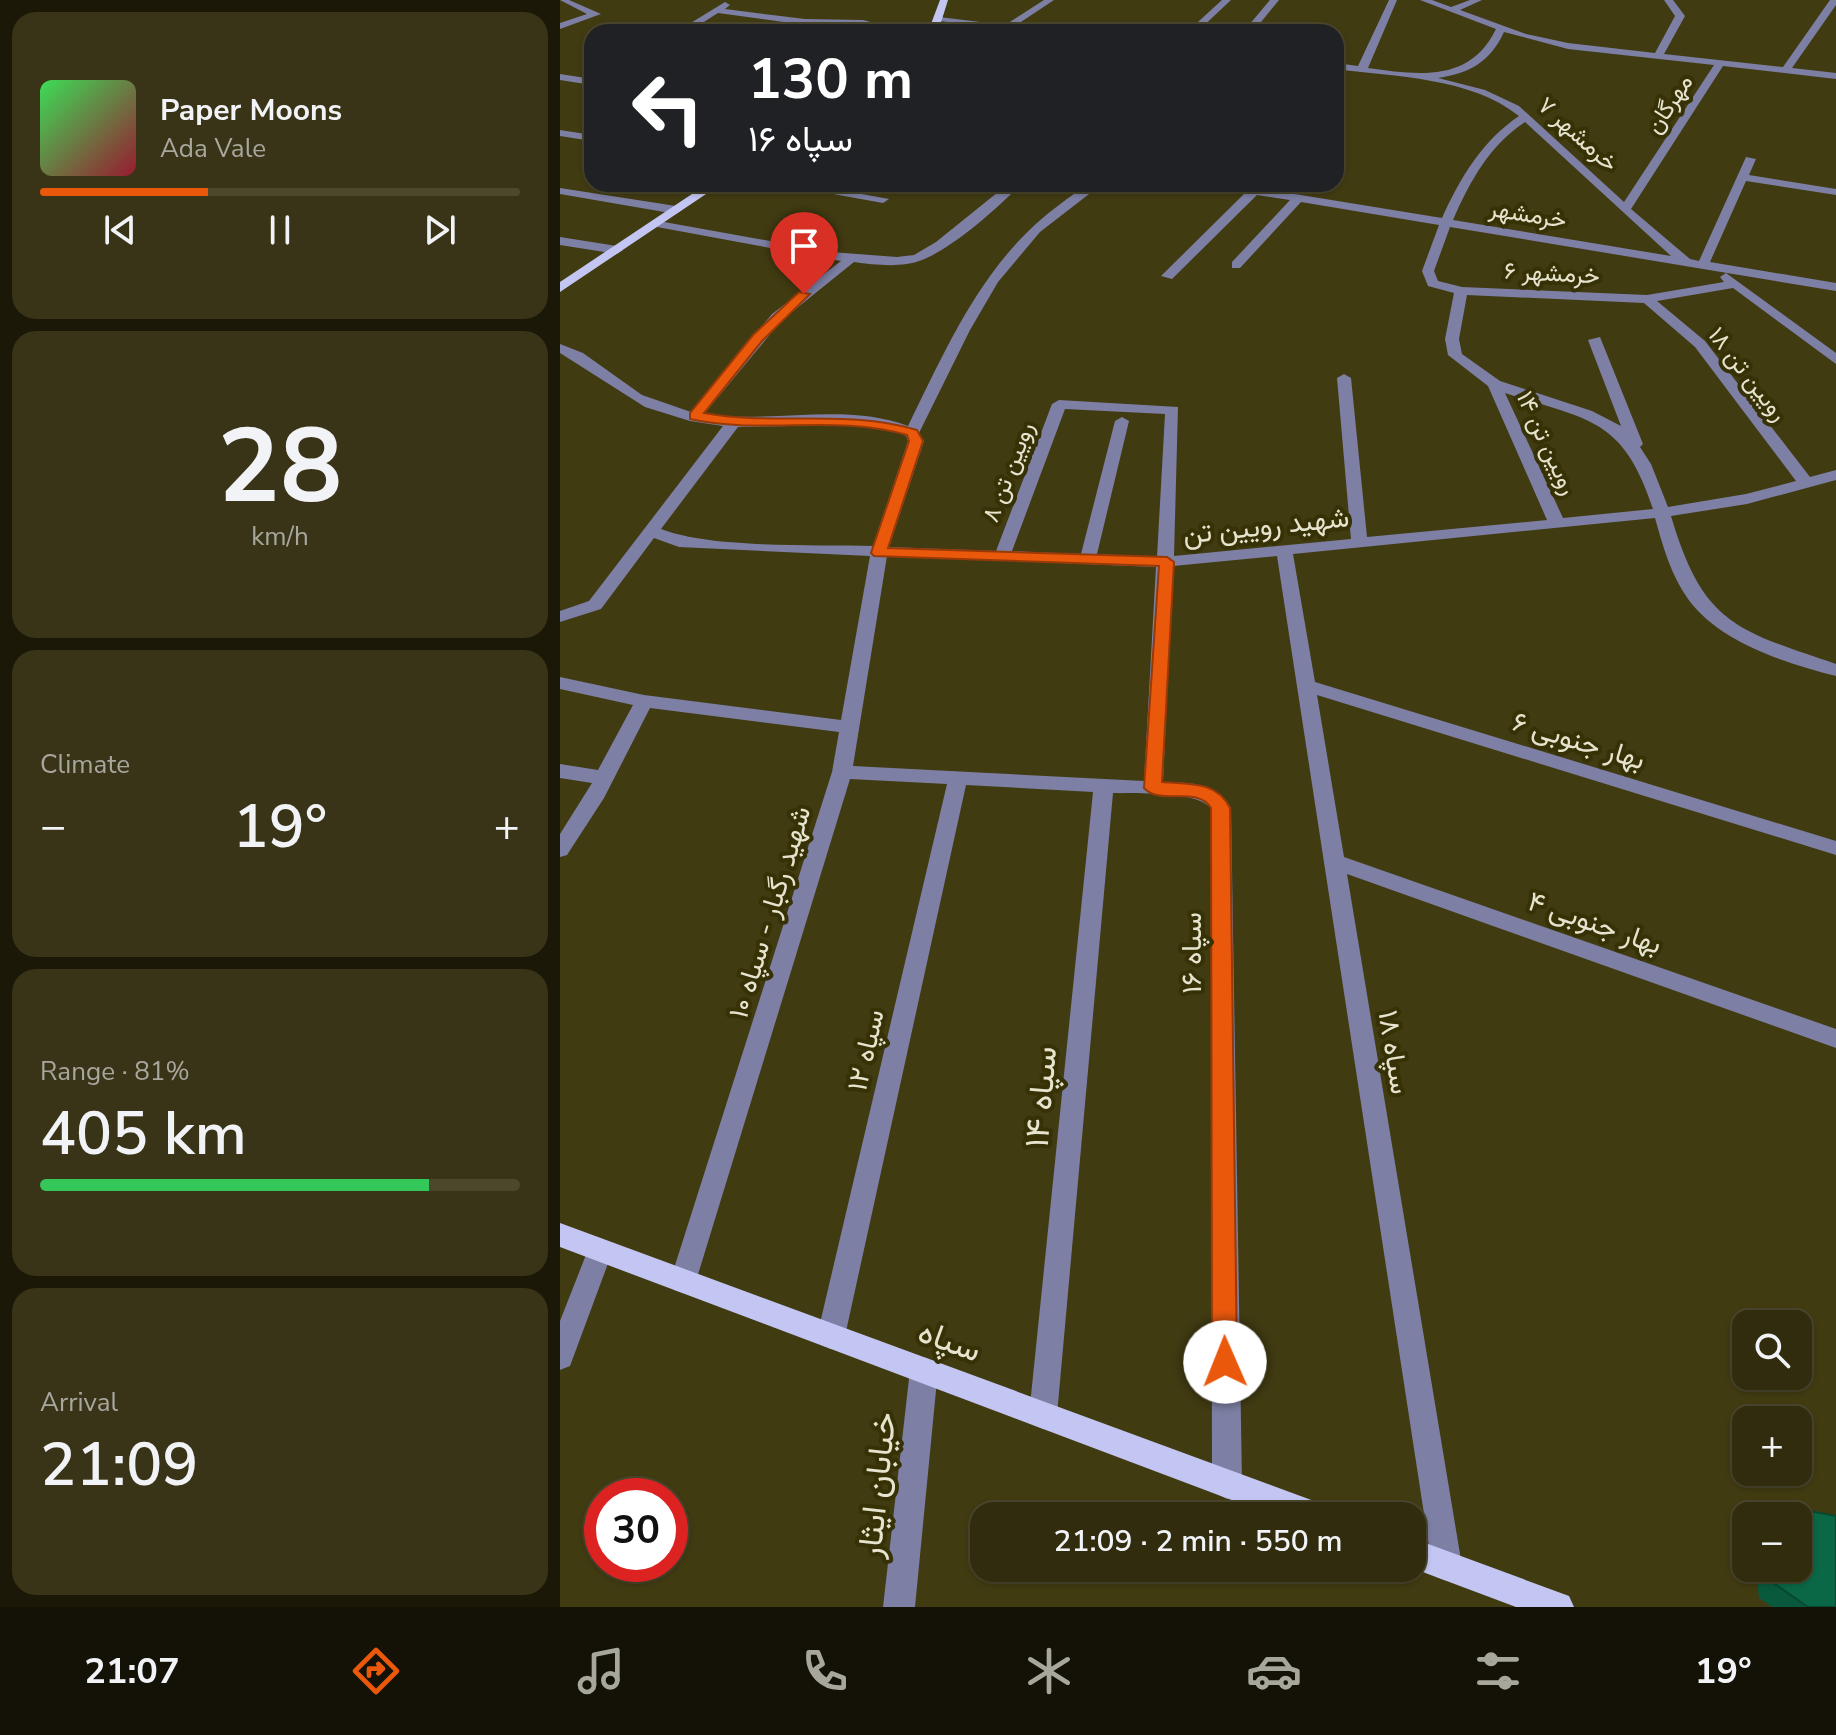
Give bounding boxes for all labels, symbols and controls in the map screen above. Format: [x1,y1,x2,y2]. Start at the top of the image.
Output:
text: 130 m [748,41,913,118]
icon: left [616,56,720,160]
street label: مهرگان [1638,68,1700,140]
street label: خرمشهر ۷ [1531,89,1625,179]
text: Paper Moons [160,90,342,131]
text: سپاه ۱۶ [748,115,853,164]
text: Ada Vale [160,131,266,166]
street label: خرمشهر [1486,192,1569,236]
icon: previous [98,208,142,252]
icon: pause [258,208,302,252]
icon: next [418,208,462,252]
pin [770,212,838,294]
icon: arrive [782,224,826,268]
street label: خرمشهر ۶ [1503,255,1601,291]
street label: رویین تن ۱۸ [1701,320,1795,428]
street label: رویین تن ۱۴ [1509,386,1585,500]
text: 28 [218,396,342,538]
street label: رویین تن ۸ [974,417,1042,527]
street label: شهید رویین تن [1181,498,1351,554]
text: km/h [251,519,309,554]
street label: بهار جنوبی ۶ [1508,703,1650,779]
text: Climate [40,747,130,782]
text: 19° [233,786,327,868]
text: − [40,797,66,857]
text: + [494,797,520,857]
street label: شهید رگبار - سپاه ۱۰ [720,801,820,1023]
street label: بهار جنوبی ۴ [1523,882,1667,964]
street label: سپاه ۱۶ [1173,912,1211,994]
street label: سپاه ۱۲ [838,1006,894,1095]
street label: سپاه ۱۸ [1369,1008,1419,1097]
street label: سپاه ۱۴ [1014,1044,1068,1150]
text: Range · 81% [40,1054,190,1089]
text: 405 km [40,1093,247,1175]
street label: سپاه [912,1308,988,1373]
map controls [1732,1310,1812,1582]
button: search [1732,1310,1812,1390]
position arrow [1183,1320,1267,1404]
text: Arrival [40,1385,118,1420]
button: + [1732,1406,1812,1486]
street label: خیابان ایثار [846,1410,908,1561]
text: 21:09 [40,1424,198,1506]
speed limit sign: 30 [584,1478,688,1582]
button: − [1732,1502,1812,1582]
text: 21:09 · 2 min · 550 m [1053,1521,1343,1562]
icon: directions [348,1643,404,1699]
icon: music [573,1643,629,1699]
icon: phone [797,1643,853,1699]
icon: climate [1021,1643,1077,1699]
icon: car [1246,1643,1302,1699]
icon: filters [1470,1643,1526,1699]
text: 21:07 [84,1647,180,1696]
text: 19° [1695,1647,1752,1696]

